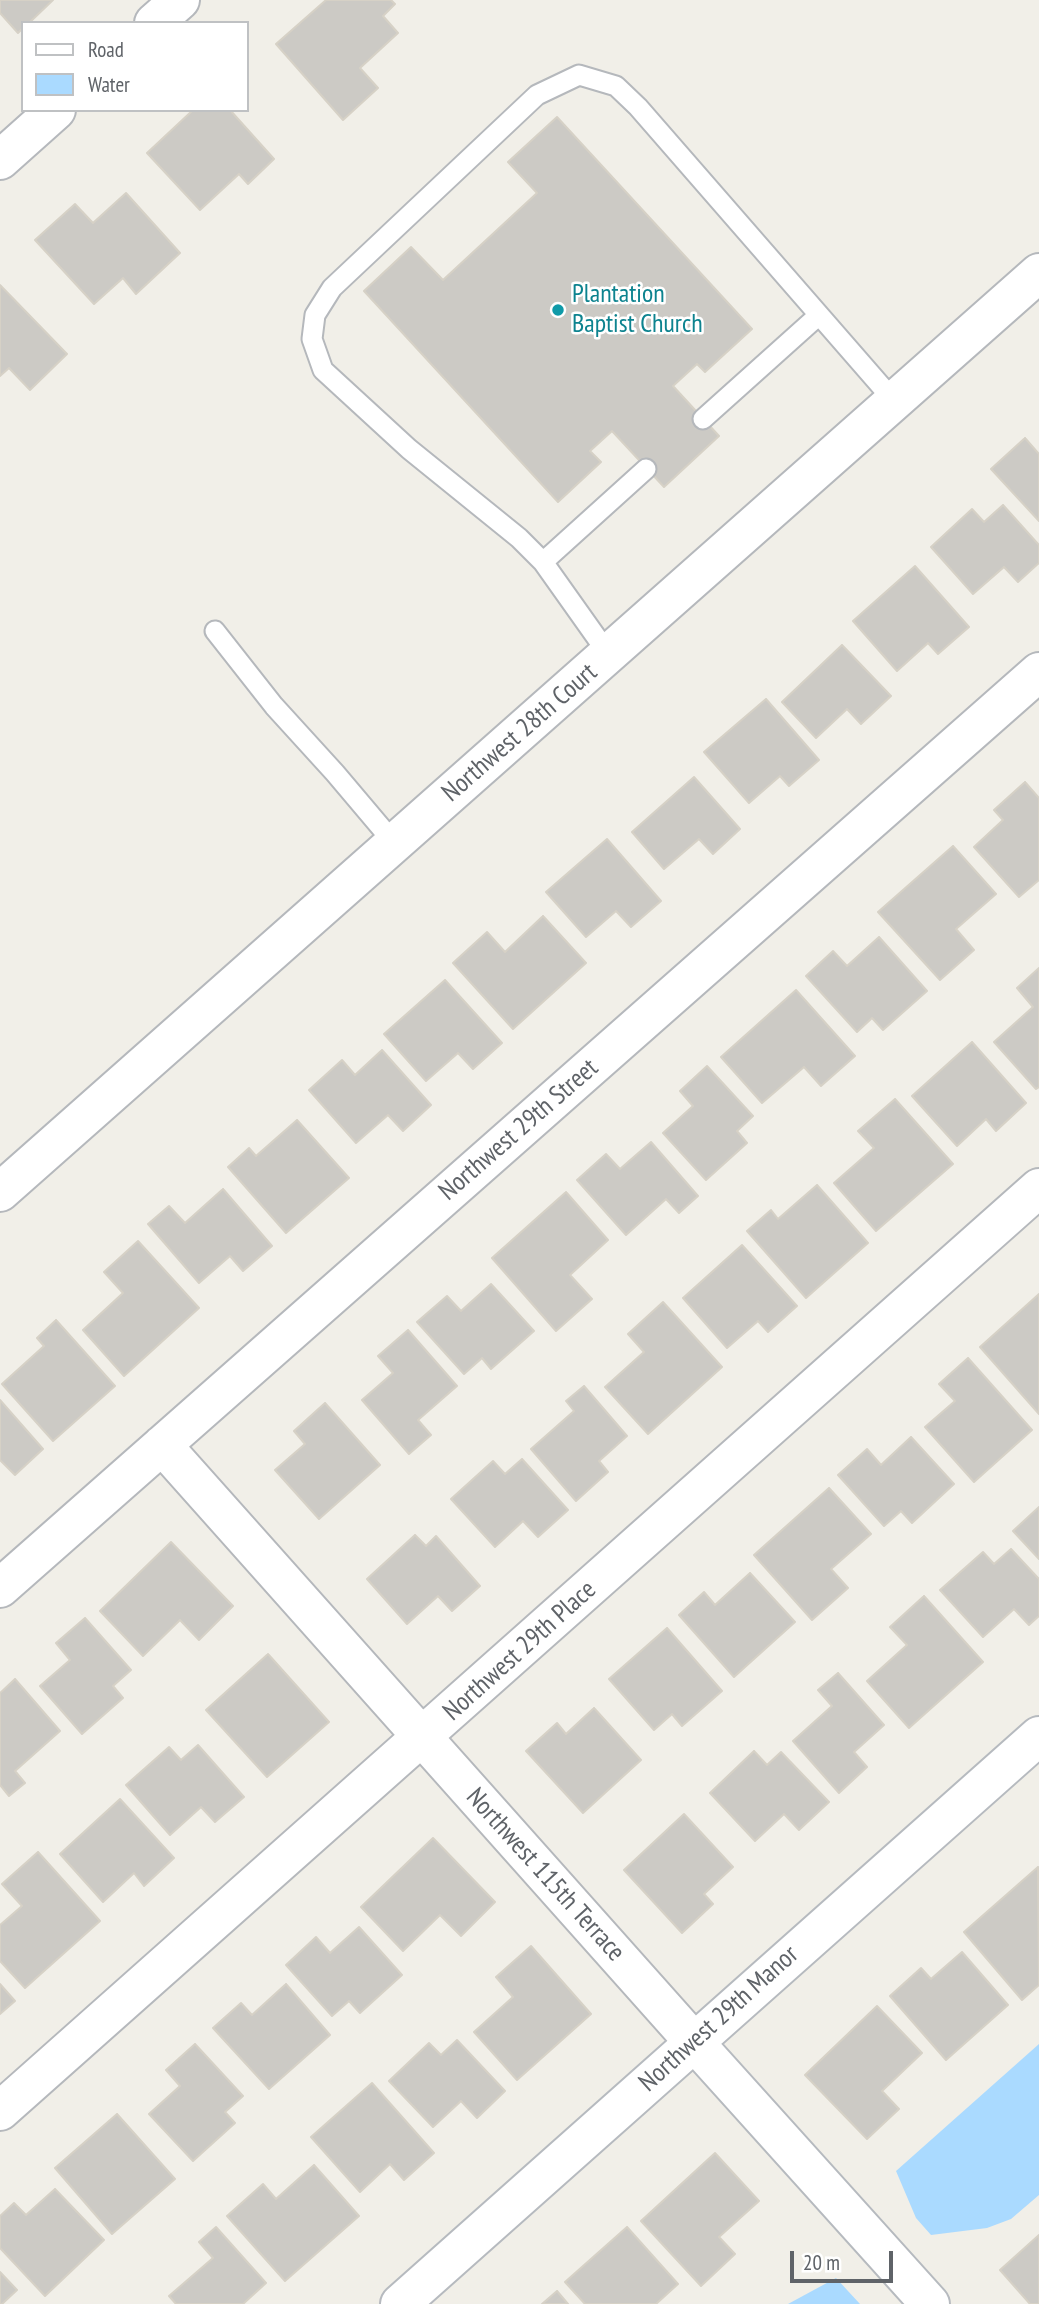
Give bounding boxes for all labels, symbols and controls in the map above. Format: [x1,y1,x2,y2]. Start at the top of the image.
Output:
legend [21,21,248,112]
text: Road [88,36,124,63]
text: Water [88,71,130,98]
place label: Plantation Baptist Church [572,279,703,340]
marker: Plantation Baptist Church [550,302,566,318]
street label: Northwest 28th Court [436,657,604,809]
street label: Northwest 29th Street [433,1053,605,1207]
street label: Northwest 29th Place [437,1574,603,1728]
street label: Northwest 115th Terrace [459,1782,631,1968]
street label: Northwest 29th Manor [633,1939,805,2099]
scale bar [794,2238,897,2282]
text: 20 m [803,2249,840,2276]

